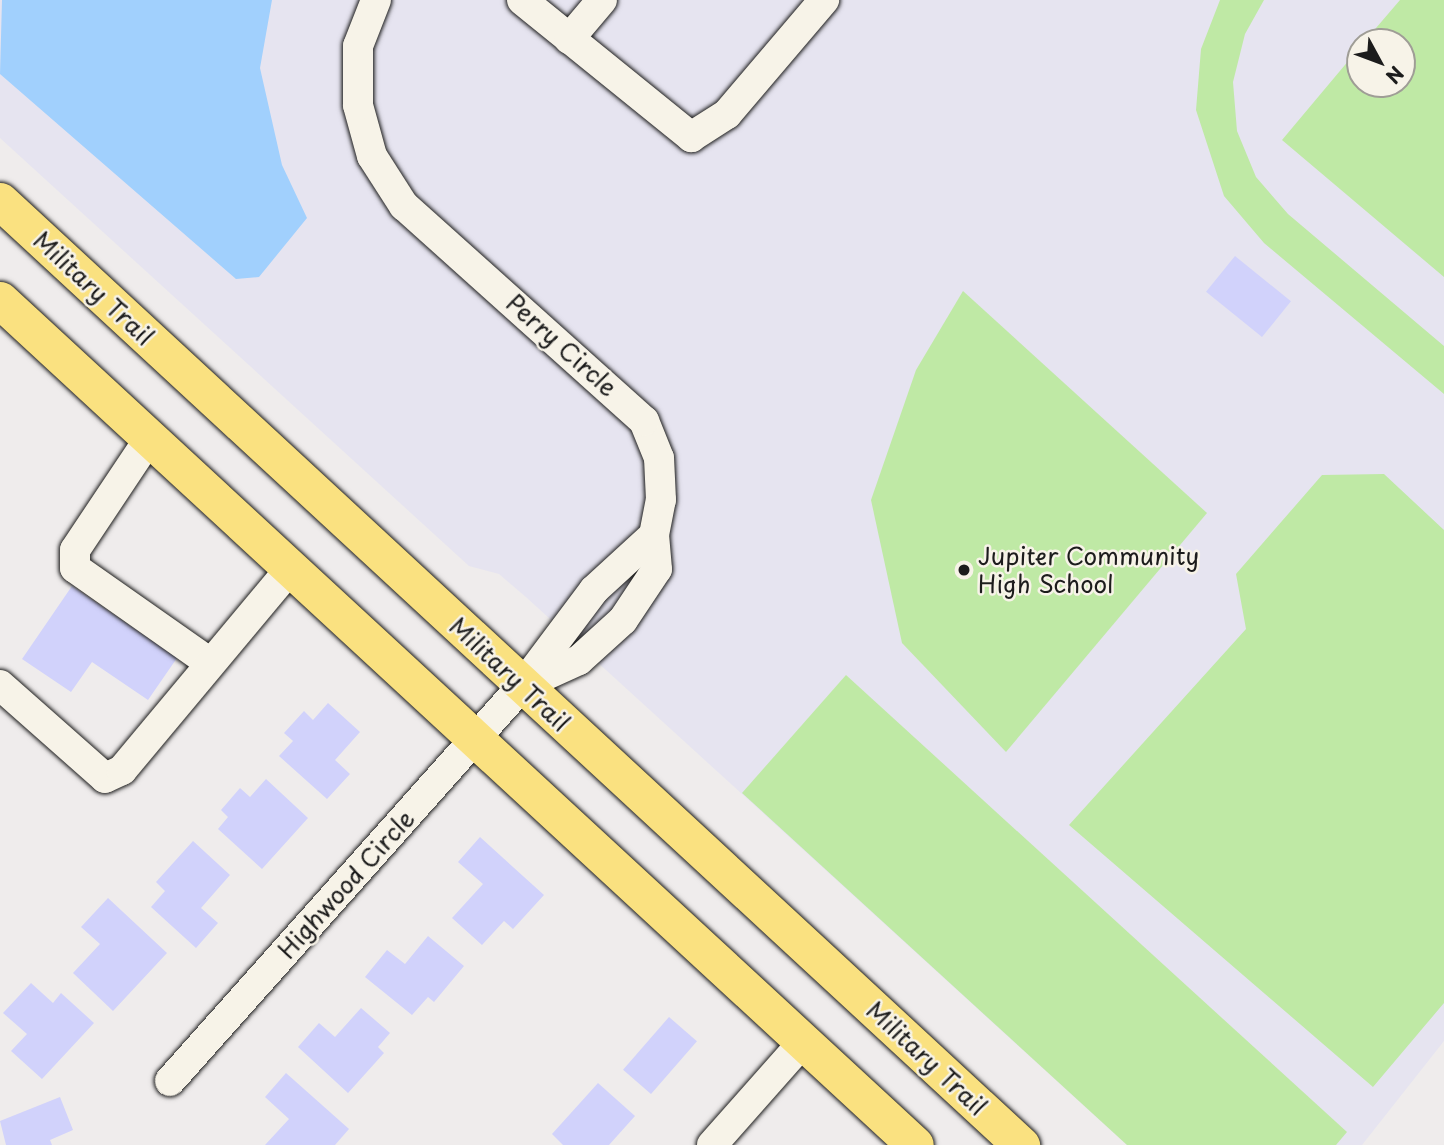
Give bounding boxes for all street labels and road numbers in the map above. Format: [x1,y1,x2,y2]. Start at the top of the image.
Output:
street label: Military Trail [28,225,160,351]
street label: Perry Circle [501,288,623,402]
street label: Military Trail [444,611,576,737]
street label: Highwood Circle [272,804,420,964]
street label: Military Trail [861,995,993,1121]

